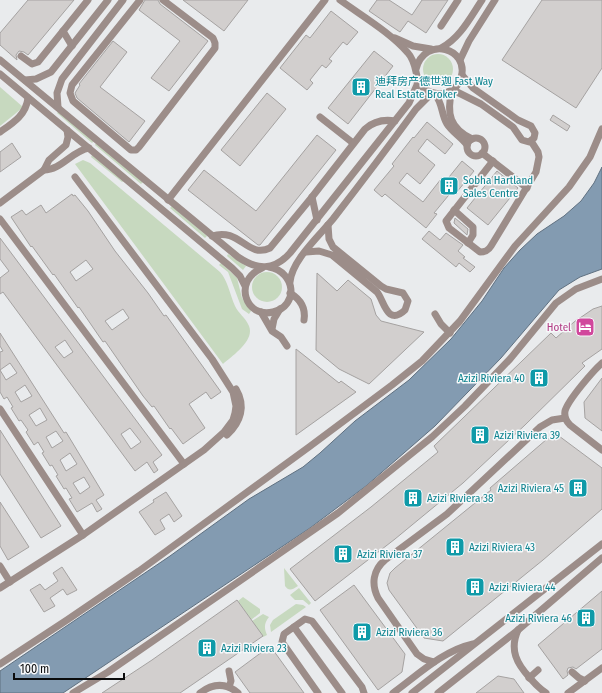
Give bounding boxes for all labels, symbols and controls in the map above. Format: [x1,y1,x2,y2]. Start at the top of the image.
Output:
place label: 迪拜房产德世迦 Fast Way Real Estate Broker [375,75,493,101]
building icon: 迪拜房产德世迦 Fast Way Real Estate Broker [350,76,372,98]
place label: Sobha Hartland Sales Centre [463,174,533,200]
building icon: Sobha Hartland Sales Centre [438,175,460,197]
hotel icon: Hotel [574,316,596,338]
place label: Hotel [547,321,571,334]
building icon: Azizi Riviera 40 [528,367,550,389]
place label: Azizi Riviera 40 [458,372,525,385]
building icon: Azizi Riviera 39 [469,424,491,446]
place label: Azizi Riviera 39 [494,429,560,442]
building icon: Azizi Riviera 45 [567,477,589,499]
place label: Azizi Riviera 45 [498,482,564,495]
building icon: Azizi Riviera 38 [402,487,424,509]
place label: Azizi Riviera 38 [427,492,494,505]
building icon: Azizi Riviera 43 [444,536,466,558]
place label: Azizi Riviera 43 [469,541,535,554]
building icon: Azizi Riviera 37 [332,543,354,565]
place label: Azizi Riviera 37 [357,548,423,561]
building icon: Azizi Riviera 44 [464,576,486,598]
place label: Azizi Riviera 44 [489,581,556,594]
building icon: Azizi Riviera 46 [575,607,597,629]
place label: Azizi Riviera 46 [505,612,573,625]
building icon: Azizi Riviera 36 [351,621,373,643]
place label: Azizi Riviera 36 [376,626,443,639]
building icon: Azizi Riviera 23 [196,637,218,659]
place label: Azizi Riviera 23 [221,642,287,655]
scale bar [14,655,124,681]
text: 100 m [20,662,49,676]

